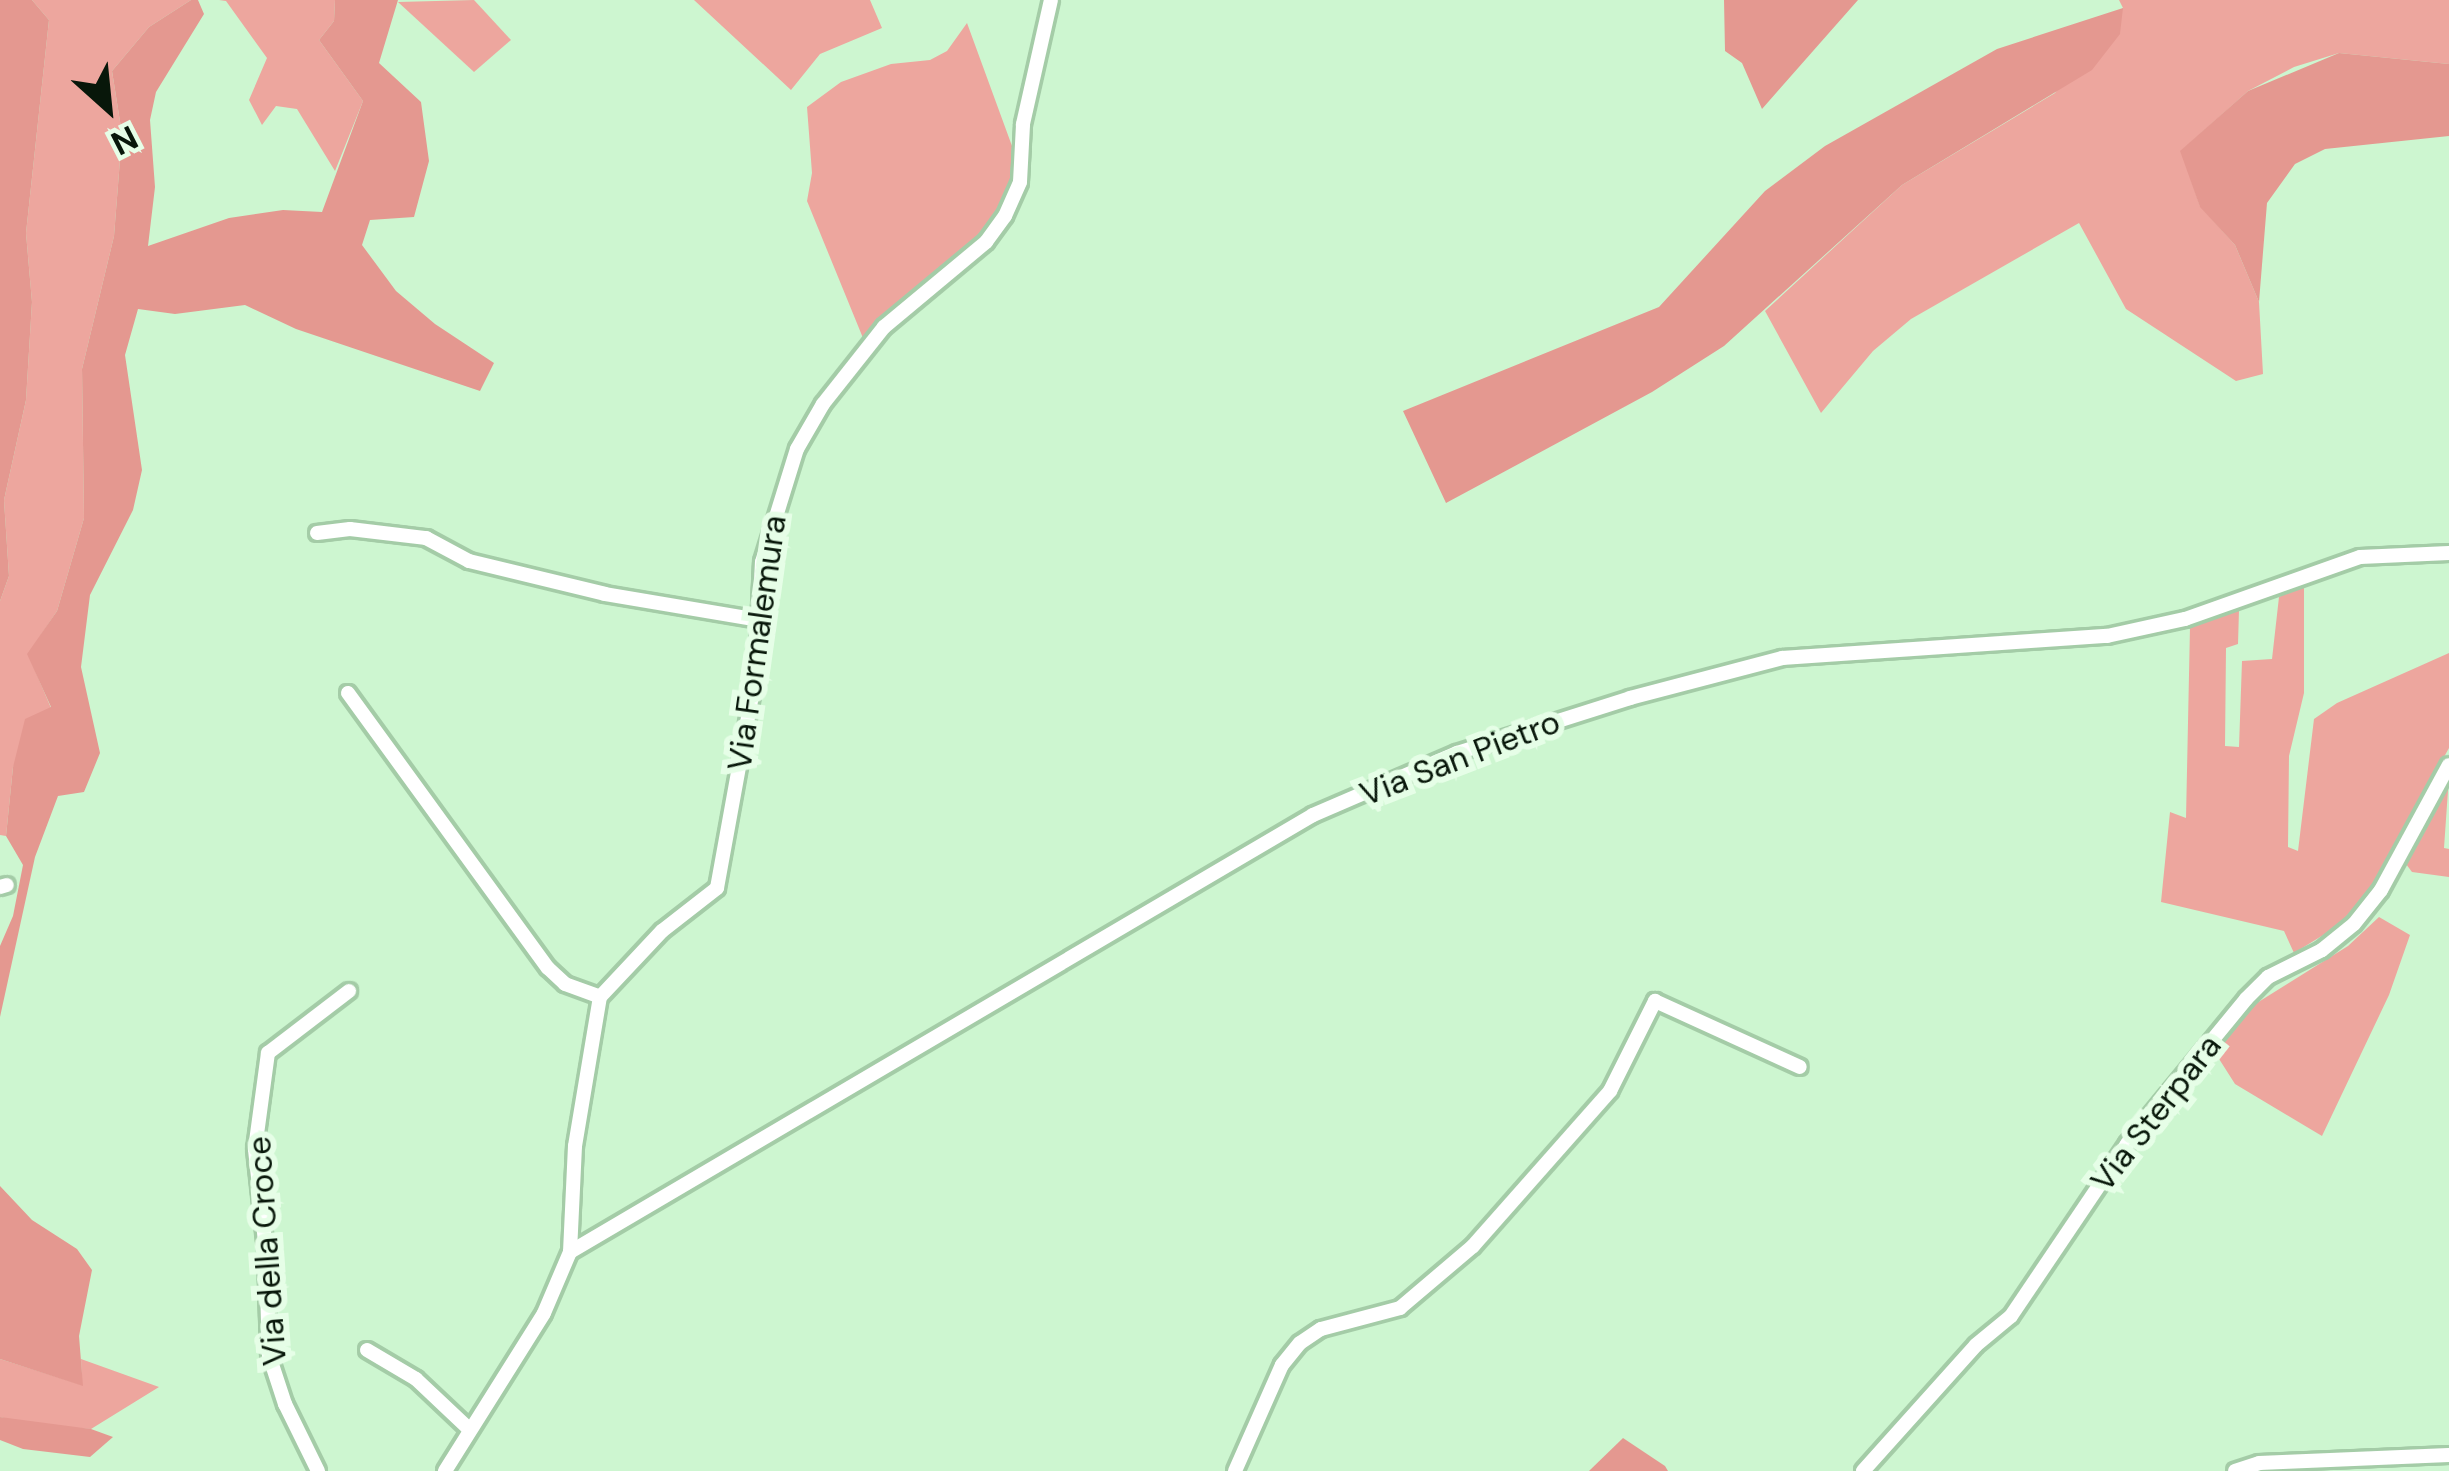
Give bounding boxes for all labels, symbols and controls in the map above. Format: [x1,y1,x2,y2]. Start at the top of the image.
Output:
north arrow [48,48,168,168]
text: N [104,116,145,165]
street label: Via Formalemura [719,513,795,773]
street label: Via San Pietro [1354,702,1566,814]
street label: Via Sterpara [2083,1027,2229,1199]
street label: Via della Croce [239,1135,295,1367]

